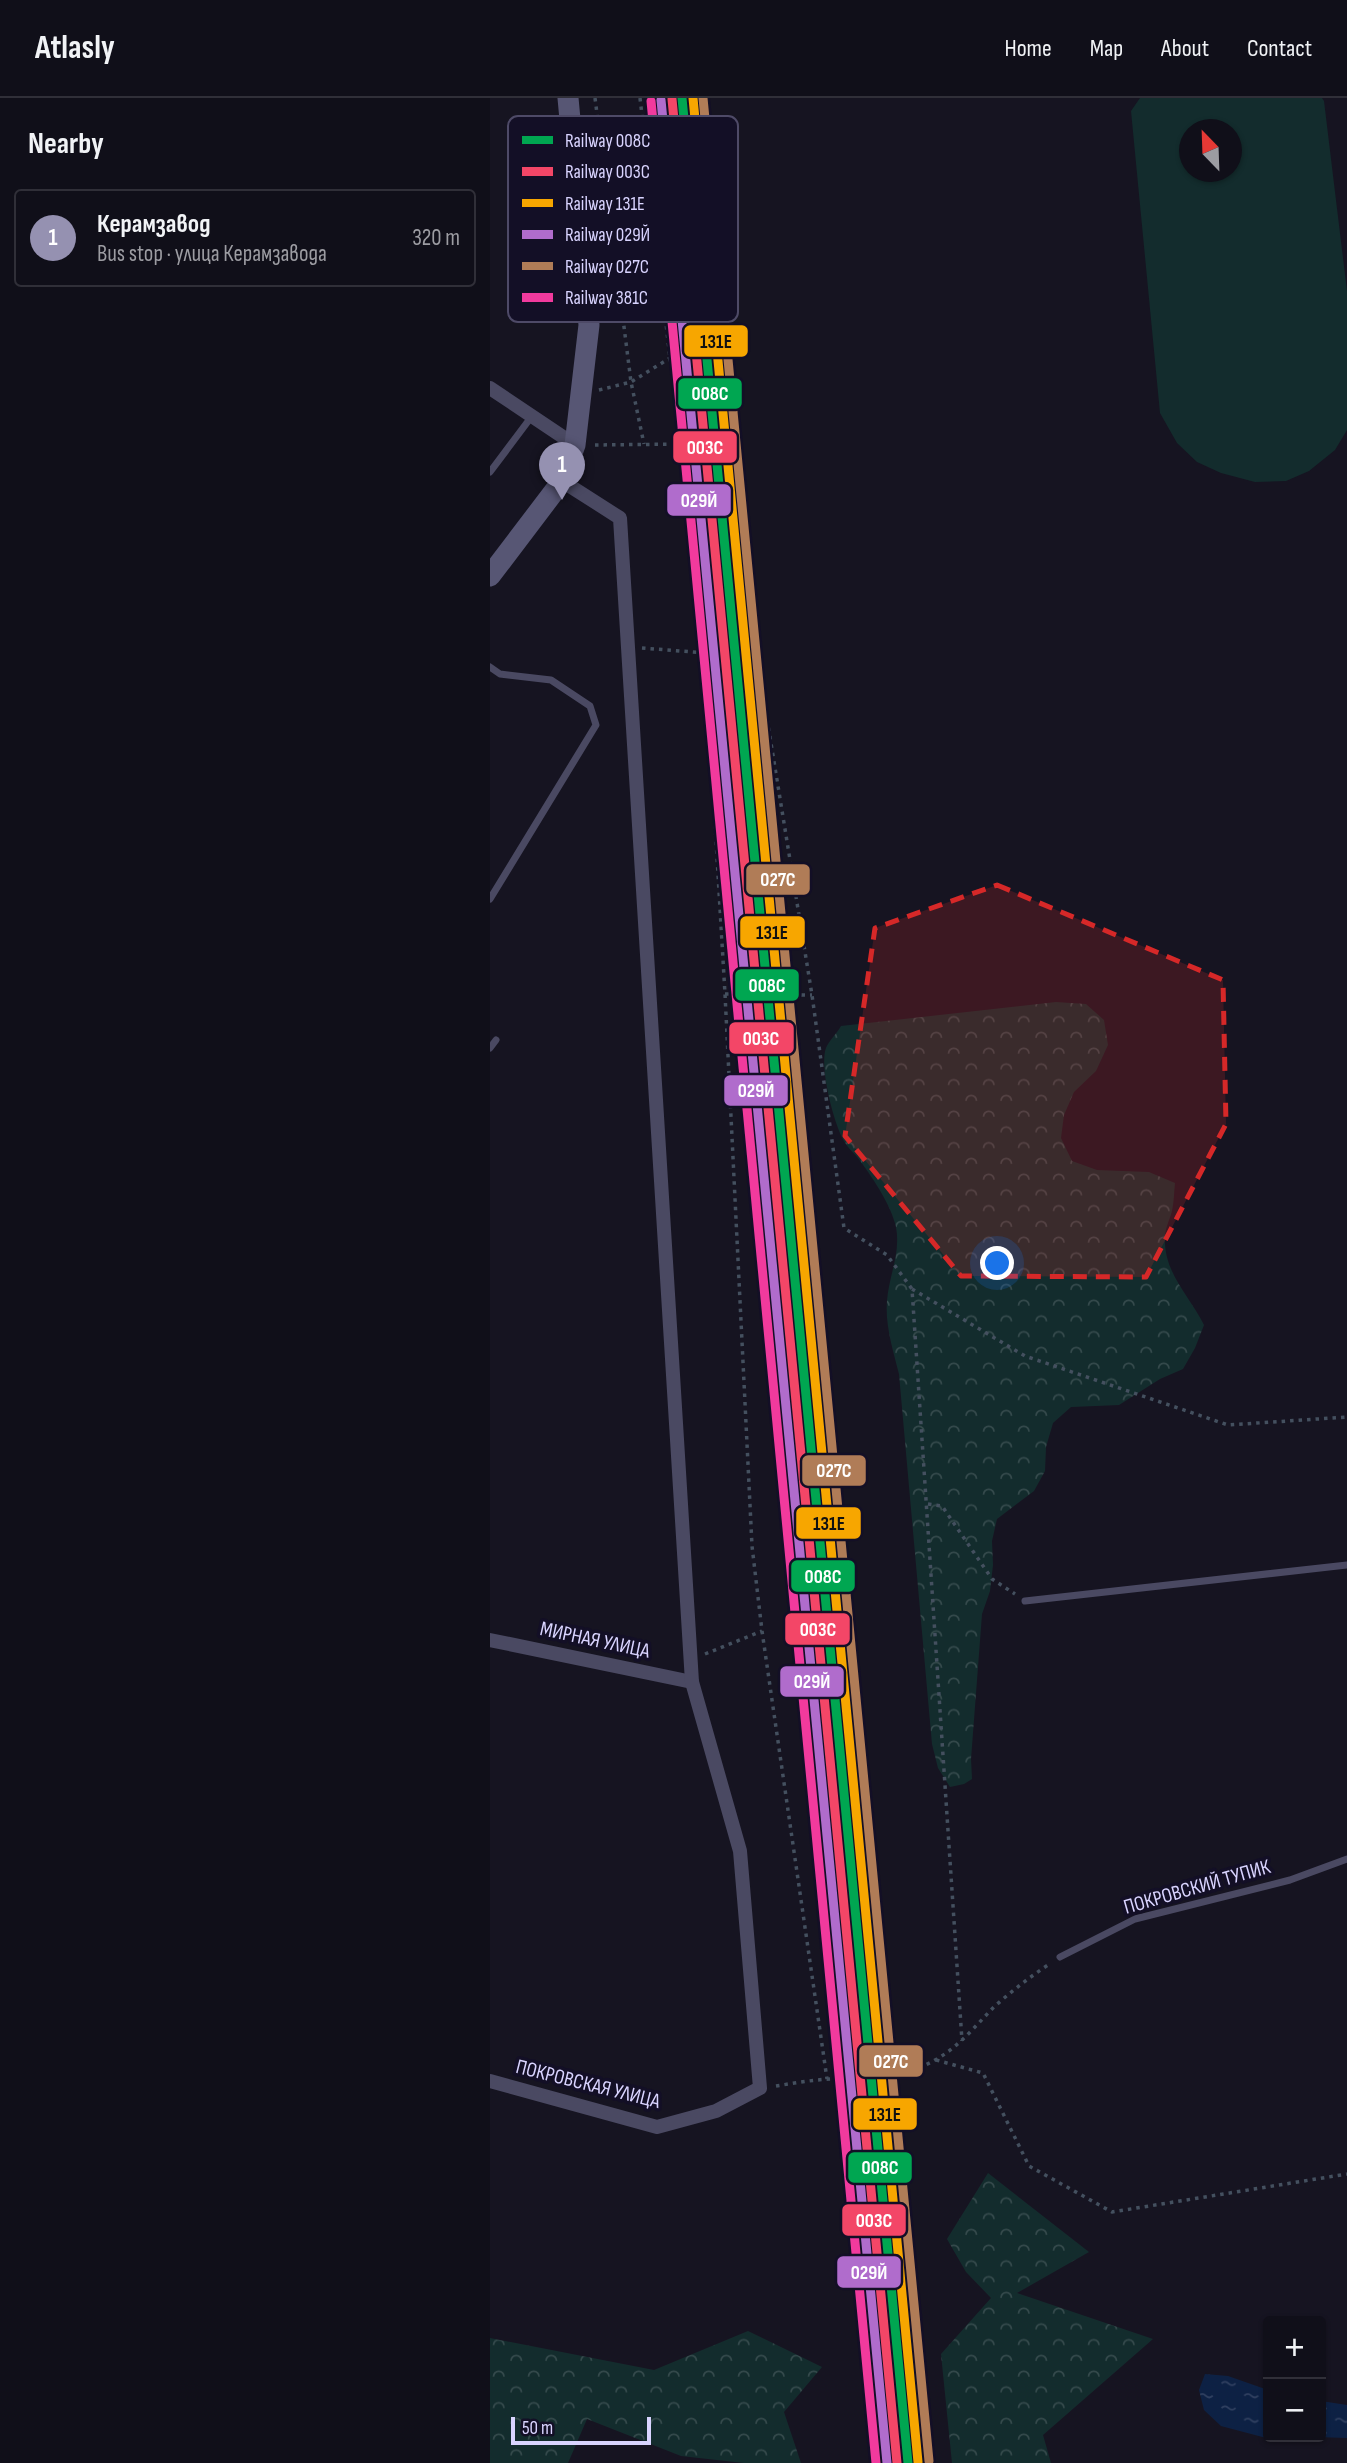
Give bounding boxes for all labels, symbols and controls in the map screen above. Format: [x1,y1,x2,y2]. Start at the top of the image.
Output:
text: Atlasly [35,28,115,68]
text: Home [1004,34,1052,63]
text: Map [1090,34,1123,63]
text: About [1161,34,1209,63]
text: Contact [1247,34,1312,63]
legend [508,116,738,322]
north arrow [1179,119,1242,182]
text: Nearby [28,126,104,162]
text: Railway 008С [565,130,650,153]
text: Railway 003С [565,161,650,184]
text: Railway 131Е [565,193,645,216]
text: Керамзавод [97,209,210,240]
text: 1 [48,224,58,252]
text: 320 m [412,224,460,252]
text: Railway 029Й [565,224,650,247]
text: Bus stop · улица Керамзавода [97,240,327,268]
text: Railway 027С [565,256,649,279]
text: Railway 381С [565,287,648,310]
line badge: 131Е [683,324,749,358]
text: 131Е [700,331,732,354]
line badge: 008С [677,377,743,410]
text: 008С [692,383,729,406]
line badge: 003С [672,430,738,464]
text: 003С [687,437,723,460]
pin: 1 [539,442,585,500]
line badge: 029Й [666,483,732,517]
text: 029Й [681,490,717,513]
line badge: 027С [745,863,811,896]
text: 027С [760,869,796,892]
line badge: 131Е [739,915,806,949]
text: 131Е [756,922,788,945]
line badge: 008С [734,968,800,1002]
text: 008С [749,975,786,998]
line badge: 003С [728,1021,795,1055]
text: 003С [743,1028,779,1051]
line badge: 029Й [723,1074,789,1107]
text: 029Й [738,1080,774,1103]
your location [980,1246,1014,1280]
line badge: 027С [801,1454,867,1487]
text: 027С [816,1460,852,1483]
line badge: 131Е [795,1506,862,1540]
text: 131Е [813,1513,845,1536]
line badge: 008С [790,1559,856,1593]
text: 008С [805,1566,842,1589]
line badge: 003С [784,1612,851,1646]
street label: МИРНАЯ УЛИЦА [538,1616,653,1664]
text: 003С [800,1619,836,1642]
line badge: 029Й [779,1665,845,1698]
text: 029Й [794,1671,830,1694]
street label: ПОКРОВСКИЙ ТУПИК [1121,1854,1274,1920]
line badge: 027С [858,2044,924,2078]
text: 027С [873,2051,909,2074]
street label: ПОКРОВСКАЯ УЛИЦА [513,2054,664,2114]
line badge: 131Е [852,2097,918,2131]
text: 131Е [869,2104,901,2127]
line badge: 008С [847,2151,913,2184]
text: 008С [862,2157,899,2180]
line badge: 003С [841,2203,907,2237]
text: 003С [856,2210,892,2233]
line badge: 029Й [836,2255,902,2289]
text: 029Й [851,2262,887,2285]
map controls [1263,2316,1326,2442]
button: + [1263,2316,1326,2379]
button: − [1263,2379,1326,2442]
scale bar [511,2414,651,2446]
text: 50 m [522,2417,553,2440]

